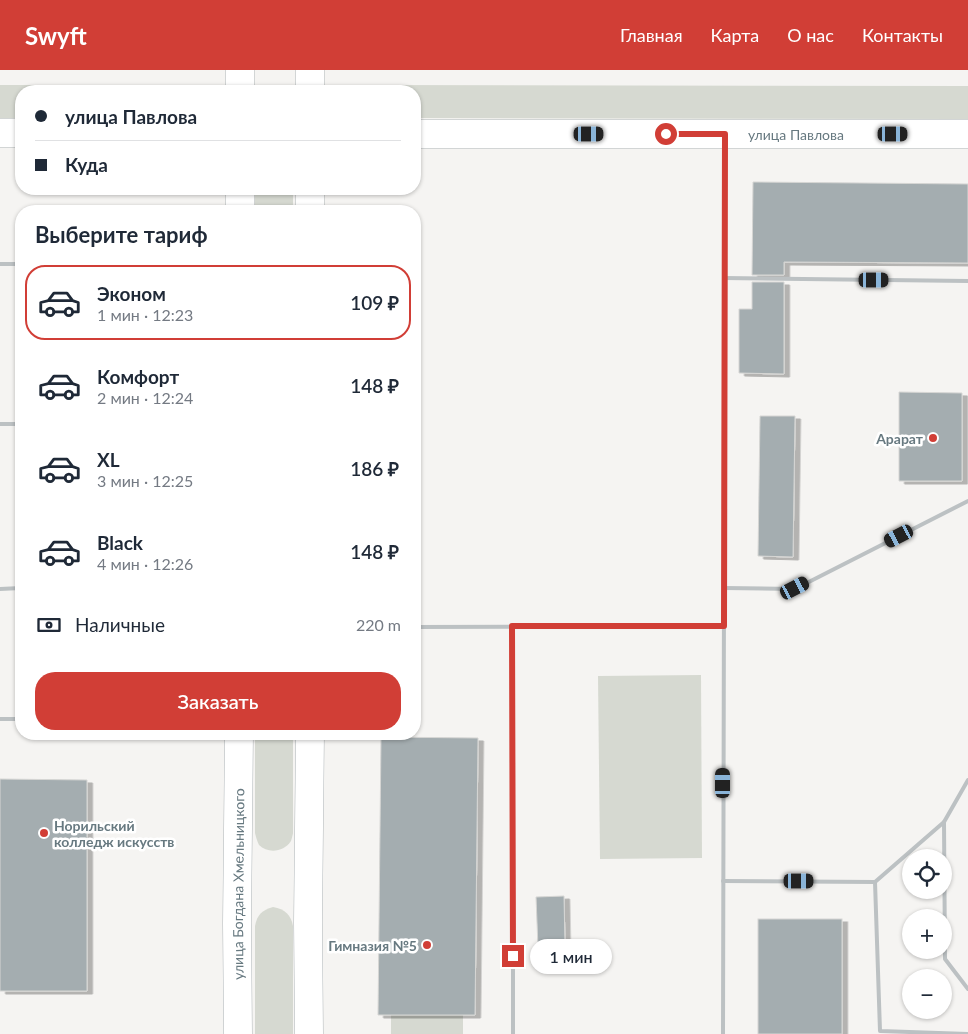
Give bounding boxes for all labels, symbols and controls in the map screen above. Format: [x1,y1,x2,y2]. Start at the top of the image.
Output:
text: Swyft [25,21,87,50]
text: Главная [620,24,683,46]
text: Карта [711,24,759,46]
text: О нас [787,24,834,46]
text: Контакты [862,24,943,46]
text: улица Павлова [65,105,197,128]
route start [655,123,677,145]
street label: улица Павлова [748,126,844,143]
car [574,127,604,142]
car [878,127,908,142]
text: Куда [65,153,108,176]
text: Выберите тариф [35,221,208,248]
car [859,273,889,288]
icon: car [37,280,82,325]
text: Эконом [97,282,166,305]
text: 109 ₽ [350,291,399,314]
text: 1 мин · 12:23 [97,305,193,324]
icon: car [37,363,82,408]
text: Комфорт [97,365,179,388]
text: 148 ₽ [350,374,399,397]
text: 2 мин · 12:24 [97,388,193,407]
place label: Арарат [875,430,924,447]
marker: Арарат [927,432,939,444]
icon: car [37,446,82,491]
text: XL [97,448,120,471]
text: 186 ₽ [350,457,399,480]
text: 3 мин · 12:25 [97,471,193,490]
car [882,523,915,549]
icon: car [37,529,82,574]
text: Black [97,531,143,554]
text: 148 ₽ [350,540,399,563]
text: 4 мин · 12:26 [97,554,193,573]
car [778,575,811,601]
icon: cash [35,611,63,639]
text: Наличные [75,613,165,636]
text: 220 m [356,615,401,634]
button: Заказать [35,672,401,730]
car [715,768,730,798]
street label: улица Богдана Хмельницкого [228,788,247,980]
place label: Норильский колледж искусств [54,817,174,850]
marker: Норильский колледж искусств [38,827,50,839]
map controls [902,849,952,1019]
button: locate [902,849,952,899]
car [784,874,814,889]
button: + [902,909,952,959]
place label: Гимназия №5 [328,937,417,954]
callout: 1 мин [530,938,613,974]
marker: Гимназия №5 [421,939,433,951]
route end [502,945,524,967]
text: 1 мин [550,947,592,966]
button: − [902,969,952,1019]

